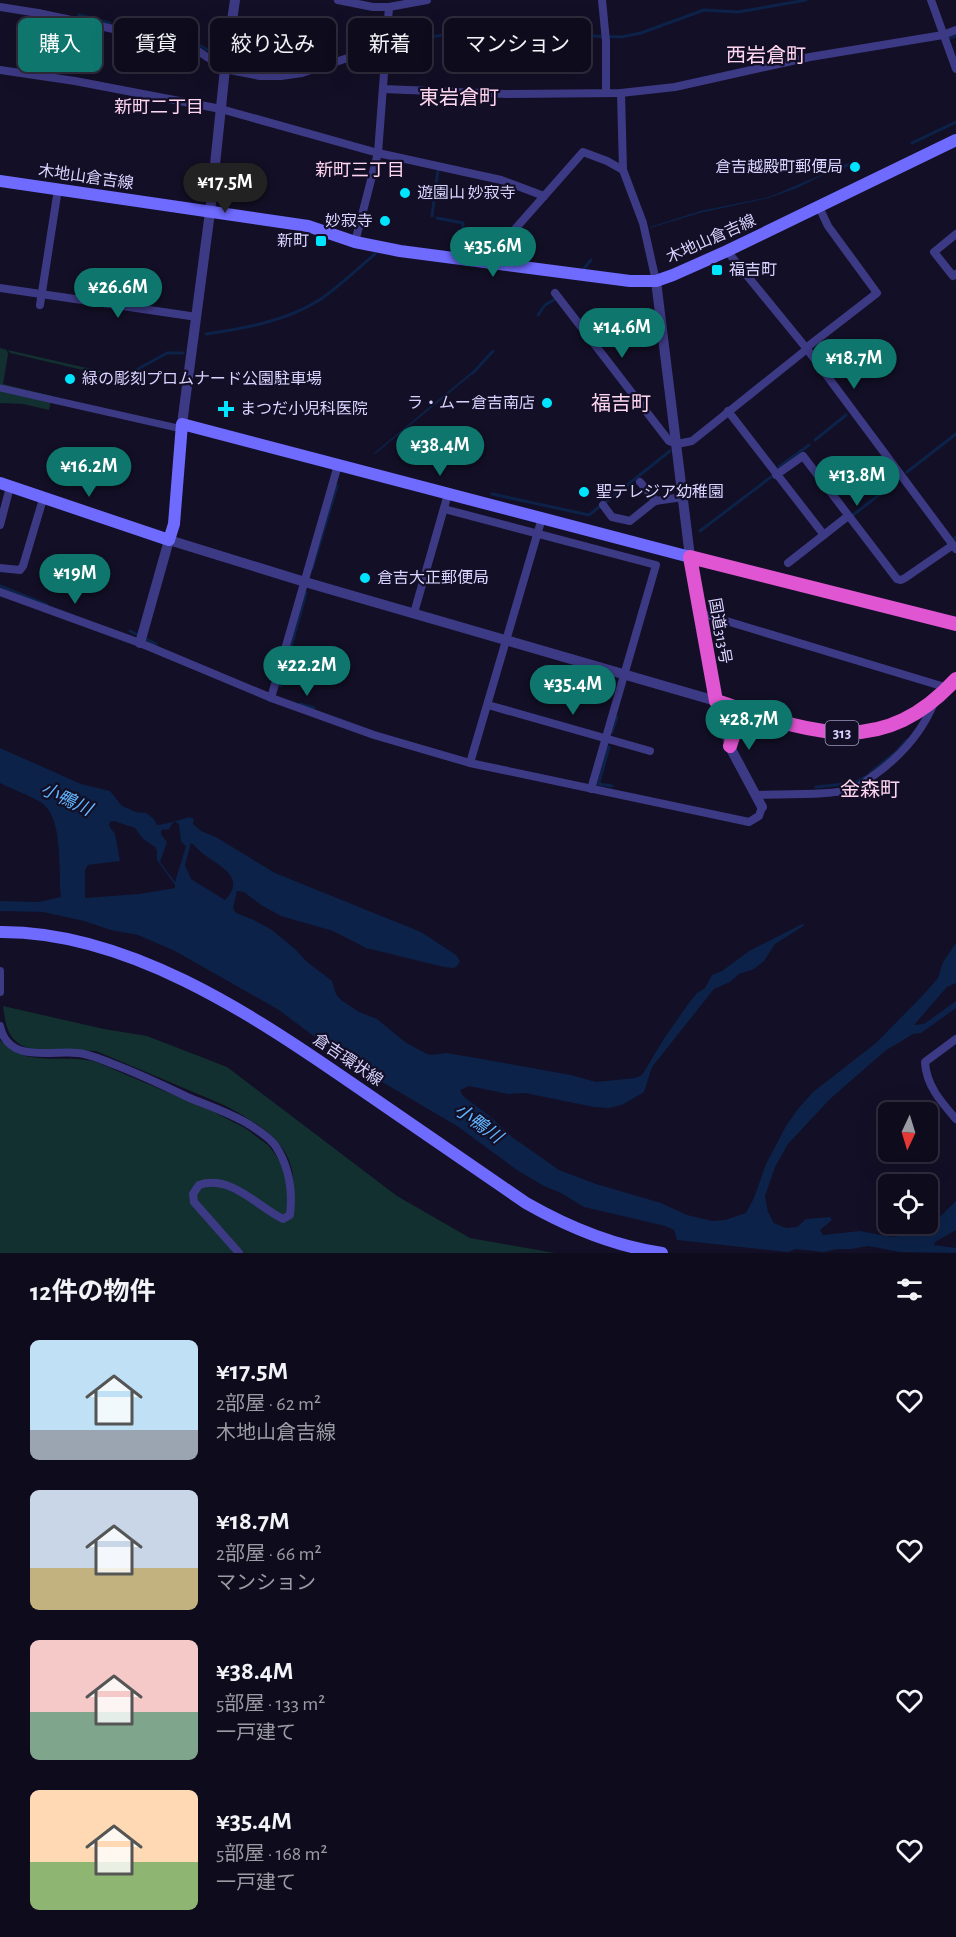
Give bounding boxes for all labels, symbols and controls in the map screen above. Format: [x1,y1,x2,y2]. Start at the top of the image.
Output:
chip: 購入 [18,18,102,72]
chip: 賃貸 [114,18,198,72]
chip: 絞り込み [210,18,336,72]
chip: 新着 [348,18,432,72]
chip: マンション [444,18,591,72]
district label: 西岩倉町 [726,44,806,66]
district label: 東岩倉町 [419,86,499,108]
district label: 新町二丁目 [114,98,204,117]
place label: 倉吉越殿町郵便局 [715,158,843,175]
marker: 倉吉越殿町郵便局 [848,160,862,174]
street label: 木地山倉吉線 [37,161,135,192]
district label: 新町三丁目 [315,161,405,180]
pin: ¥17.5M [176,163,274,214]
text: ¥17.5M [197,172,253,192]
place label: 遊園山 妙寂寺 [417,184,516,201]
marker: 遊園山 妙寂寺 [398,186,412,200]
street label: 木地山倉吉線 [663,211,758,266]
place label: 妙寂寺 [325,212,373,229]
marker: 妙寂寺 [378,214,392,228]
pin: ¥35.6M [444,227,542,278]
place label: 新町 [277,232,309,249]
marker: 新町 [314,234,328,248]
text: ¥35.6M [464,236,522,256]
place label: 福吉町 [729,262,777,278]
marker: 福吉町 [710,263,724,277]
pin: ¥26.6M [69,268,167,319]
text: ¥26.6M [88,277,148,297]
pin: ¥14.6M [573,308,671,359]
text: ¥14.6M [593,317,651,337]
pin: ¥18.7M [805,339,903,390]
text: ¥18.7M [826,348,882,368]
place label: 緑の彫刻プロムナード公園駐車場 [82,370,322,387]
marker: 緑の彫刻プロムナード公園駐車場 [63,372,77,386]
district label: 福吉町 [591,393,651,414]
place label: ラ・ムー倉吉南店 [407,395,535,411]
marker: ラ・ムー倉吉南店 [540,396,554,410]
marker: まつだ小児科医院 [217,400,235,418]
place label: まつだ小児科医院 [240,400,368,417]
pin: ¥38.4M [391,426,489,477]
text: ¥38.4M [410,435,470,455]
pin: ¥16.2M [40,447,138,498]
text: ¥16.2M [60,456,118,476]
pin: ¥13.8M [808,456,906,507]
text: ¥13.8M [829,465,885,485]
place label: 聖テレジア幼稚園 [596,483,724,500]
marker: 聖テレジア幼稚園 [577,485,591,499]
pin: ¥19M [39,554,111,605]
text: ¥19M [53,563,97,583]
place label: 倉吉大正郵便局 [377,569,489,586]
marker: 倉吉大正郵便局 [358,571,372,585]
street label: 国道313号 [706,597,735,665]
pin: ¥22.2M [258,646,356,697]
text: ¥22.2M [277,655,337,675]
pin: ¥35.4M [524,665,622,716]
text: ¥35.4M [544,674,602,694]
pin: ¥28.7M [700,700,798,751]
text: ¥28.7M [720,709,778,729]
road number: 313 [826,721,858,745]
water label: 小鴨川 [38,779,97,820]
district label: 金森町 [840,779,900,800]
street label: 倉吉環状線 [310,1030,386,1089]
water label: 小鴨川 [451,1099,508,1148]
north arrow [878,1102,938,1162]
map controls [878,1102,938,1234]
button: locate [878,1174,938,1234]
icon: filters [893,1273,926,1306]
text: 12件の物件 [30,1279,156,1305]
text: ¥17.5M [216,1358,288,1384]
icon: home [78,1364,150,1436]
icon: heart [893,1384,926,1417]
text: 2部屋 · 62 m² [216,1394,321,1414]
text: 木地山倉吉線 [216,1423,336,1443]
text: ¥18.7M [216,1508,290,1534]
icon: home [78,1514,150,1586]
icon: heart [893,1534,926,1567]
text: 2部屋 · 66 m² [216,1544,321,1564]
text: マンション [216,1573,316,1593]
text: ¥38.4M [216,1658,293,1684]
icon: home [78,1664,150,1736]
icon: heart [893,1684,926,1717]
text: 5部屋 · 133 m² [216,1694,325,1714]
text: 一戸建て [216,1723,296,1743]
text: ¥35.4M [216,1808,292,1834]
icon: home [78,1814,150,1886]
icon: heart [893,1834,926,1867]
text: 5部屋 · 168 m² [216,1844,328,1864]
text: 一戸建て [216,1873,296,1893]

